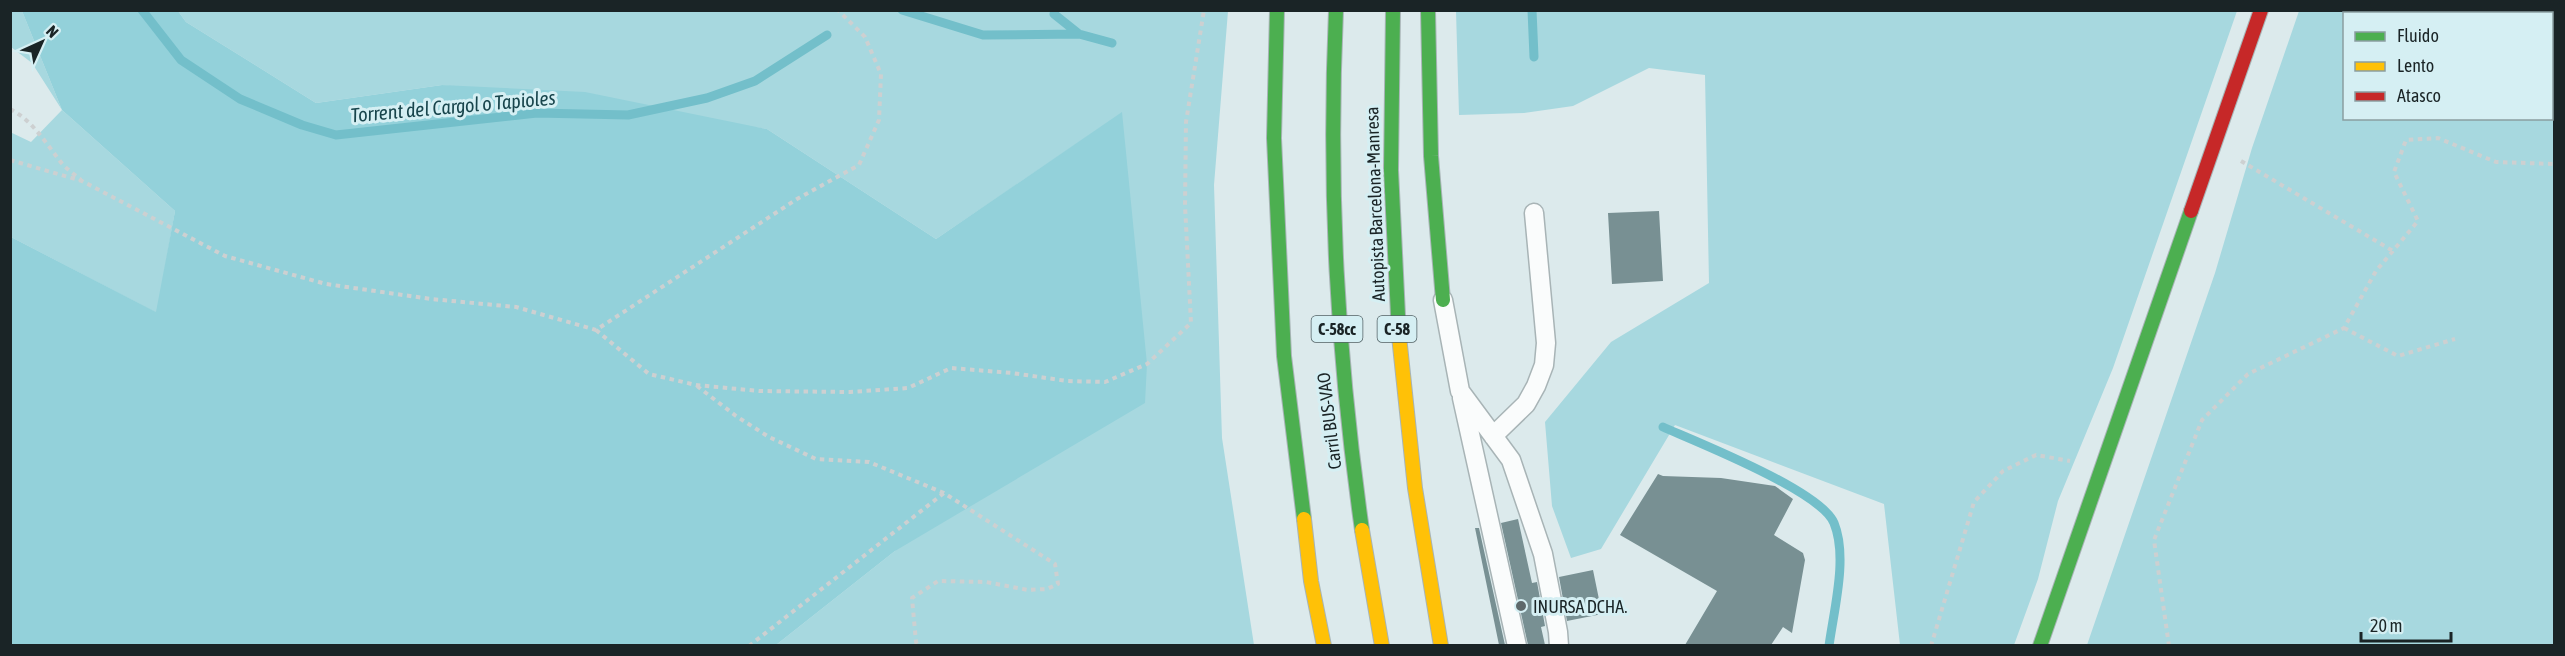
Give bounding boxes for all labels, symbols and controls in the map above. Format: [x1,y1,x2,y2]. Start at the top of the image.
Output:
north arrow [12,12,72,72]
legend [2343,12,2553,120]
text: N [43,22,62,41]
text: Fluido [2397,25,2439,46]
text: Lento [2397,55,2434,76]
text: Atasco [2397,85,2441,106]
water label: Torrent del Cargol o Tapioles [350,86,556,126]
street label: Autopista Barcelona-Manresa [1361,106,1389,302]
road number: C-58cc [1312,316,1362,342]
road number: C-58 [1378,316,1416,342]
street label: Carril BUS-VAO [1313,371,1345,471]
place label: INURSA DCHA. [1533,596,1627,617]
marker: INURSA DCHA. [1514,599,1528,613]
scale bar [2361,605,2451,643]
text: 20 m [2370,615,2402,636]

